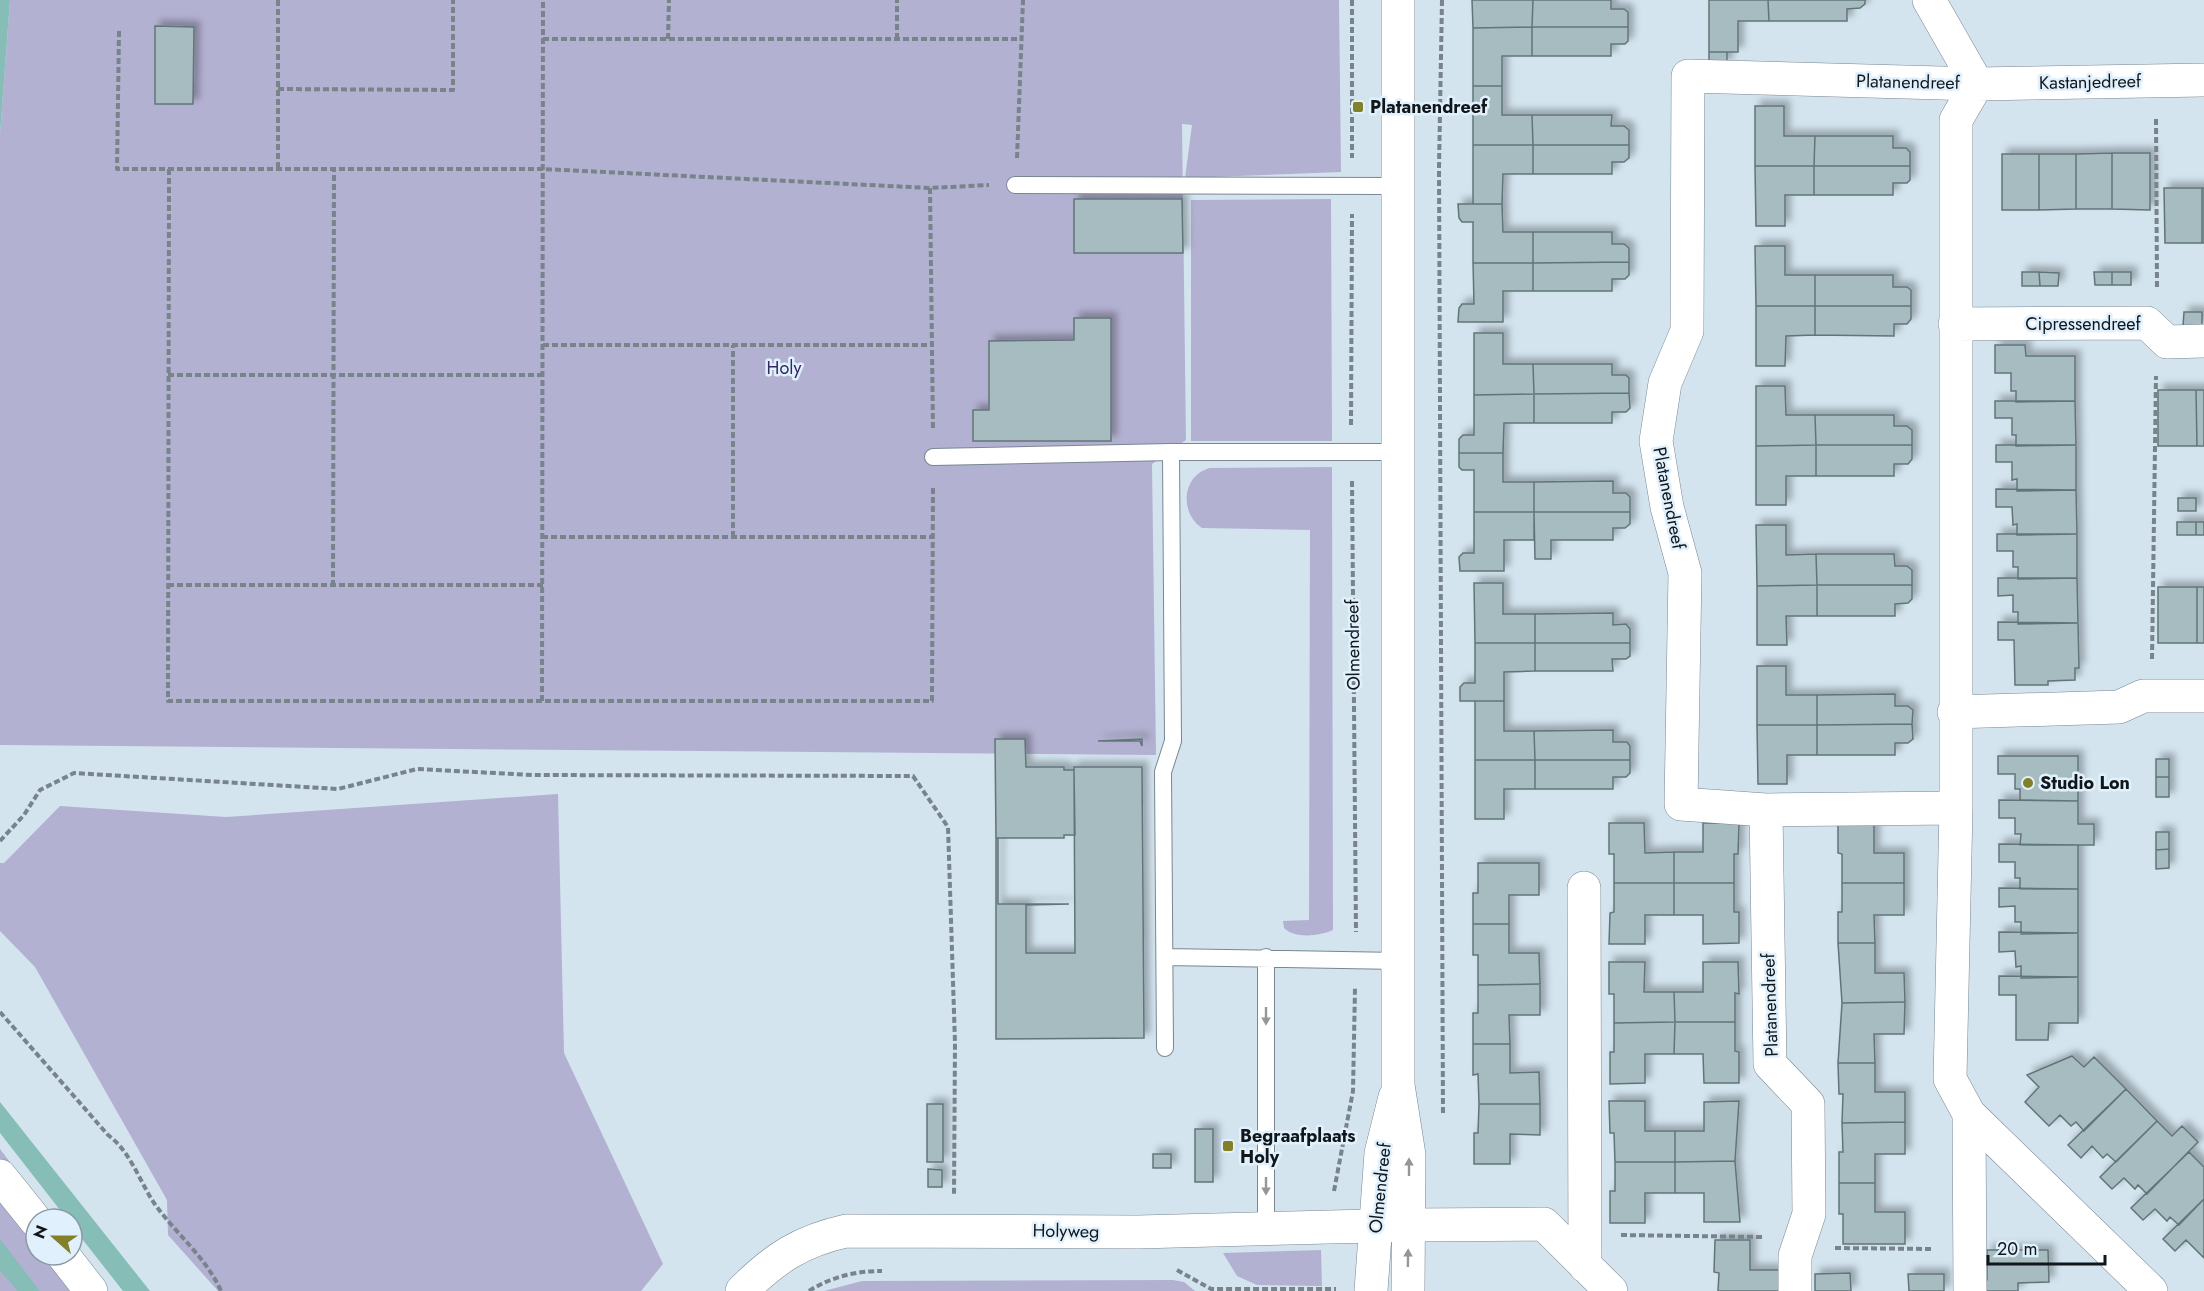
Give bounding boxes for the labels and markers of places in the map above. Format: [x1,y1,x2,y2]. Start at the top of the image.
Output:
place label: Platanendreef [1370,94,1488,120]
marker: Platanendreef [1351,100,1365,114]
place label: Studio Lon [2040,770,2130,796]
marker: Studio Lon [2021,776,2035,790]
place label: Begraafplaats Holy [1240,1123,1356,1170]
marker: Begraafplaats Holy [1221,1139,1235,1153]

